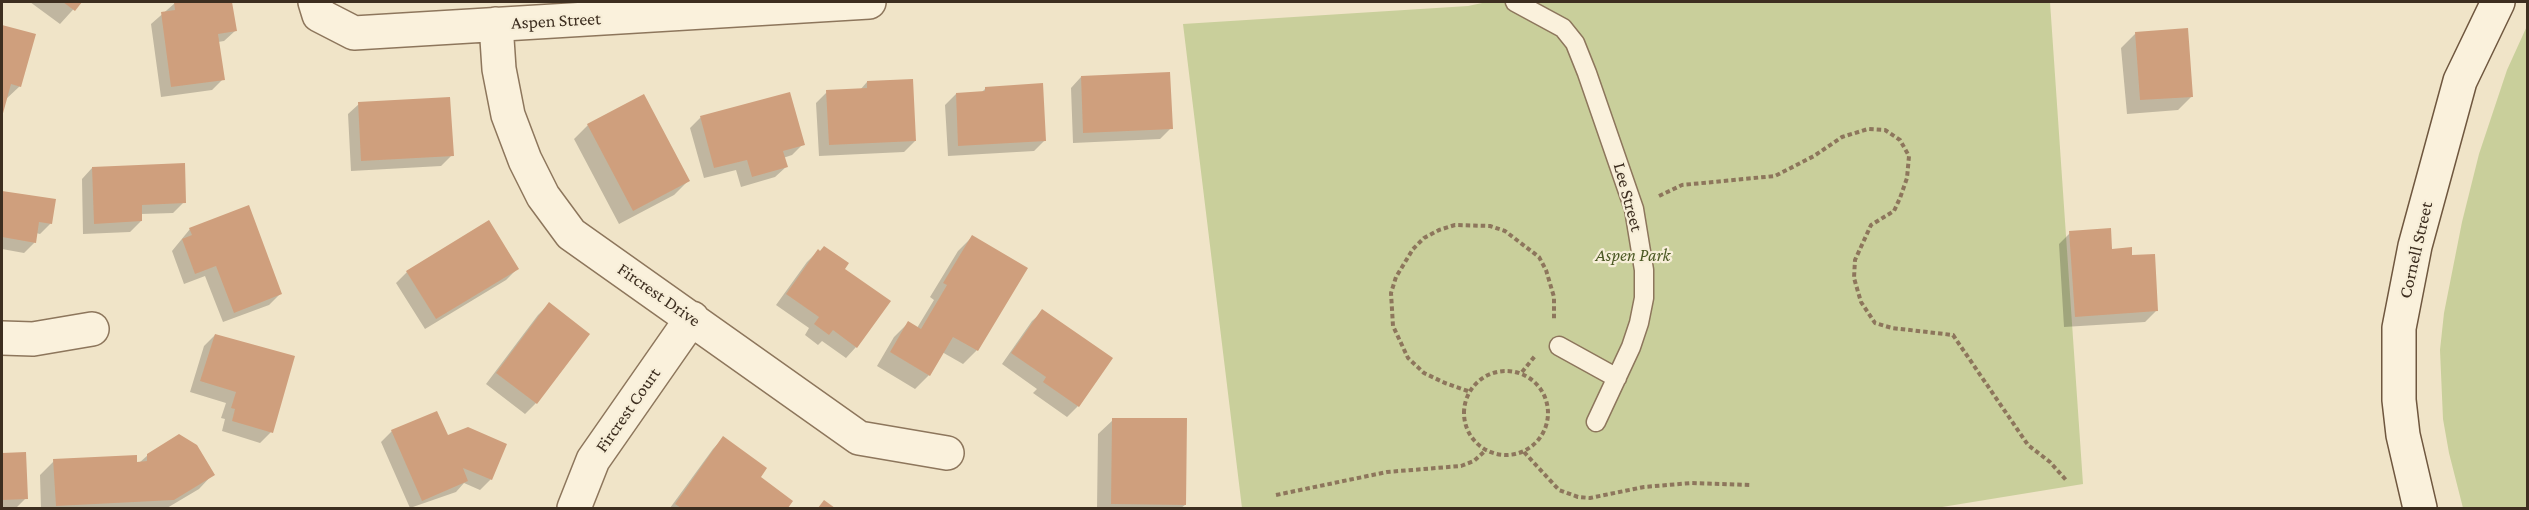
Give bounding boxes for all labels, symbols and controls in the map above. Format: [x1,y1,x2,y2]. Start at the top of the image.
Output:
street label: Aspen Street [511,8,601,34]
street label: Lee Street [1608,160,1648,234]
street label: Cornell Street [2394,200,2438,300]
park label: Aspen Park [1596,244,1670,266]
street label: Fircrest Drive [613,258,705,332]
street label: Fircrest Court [591,363,665,457]

